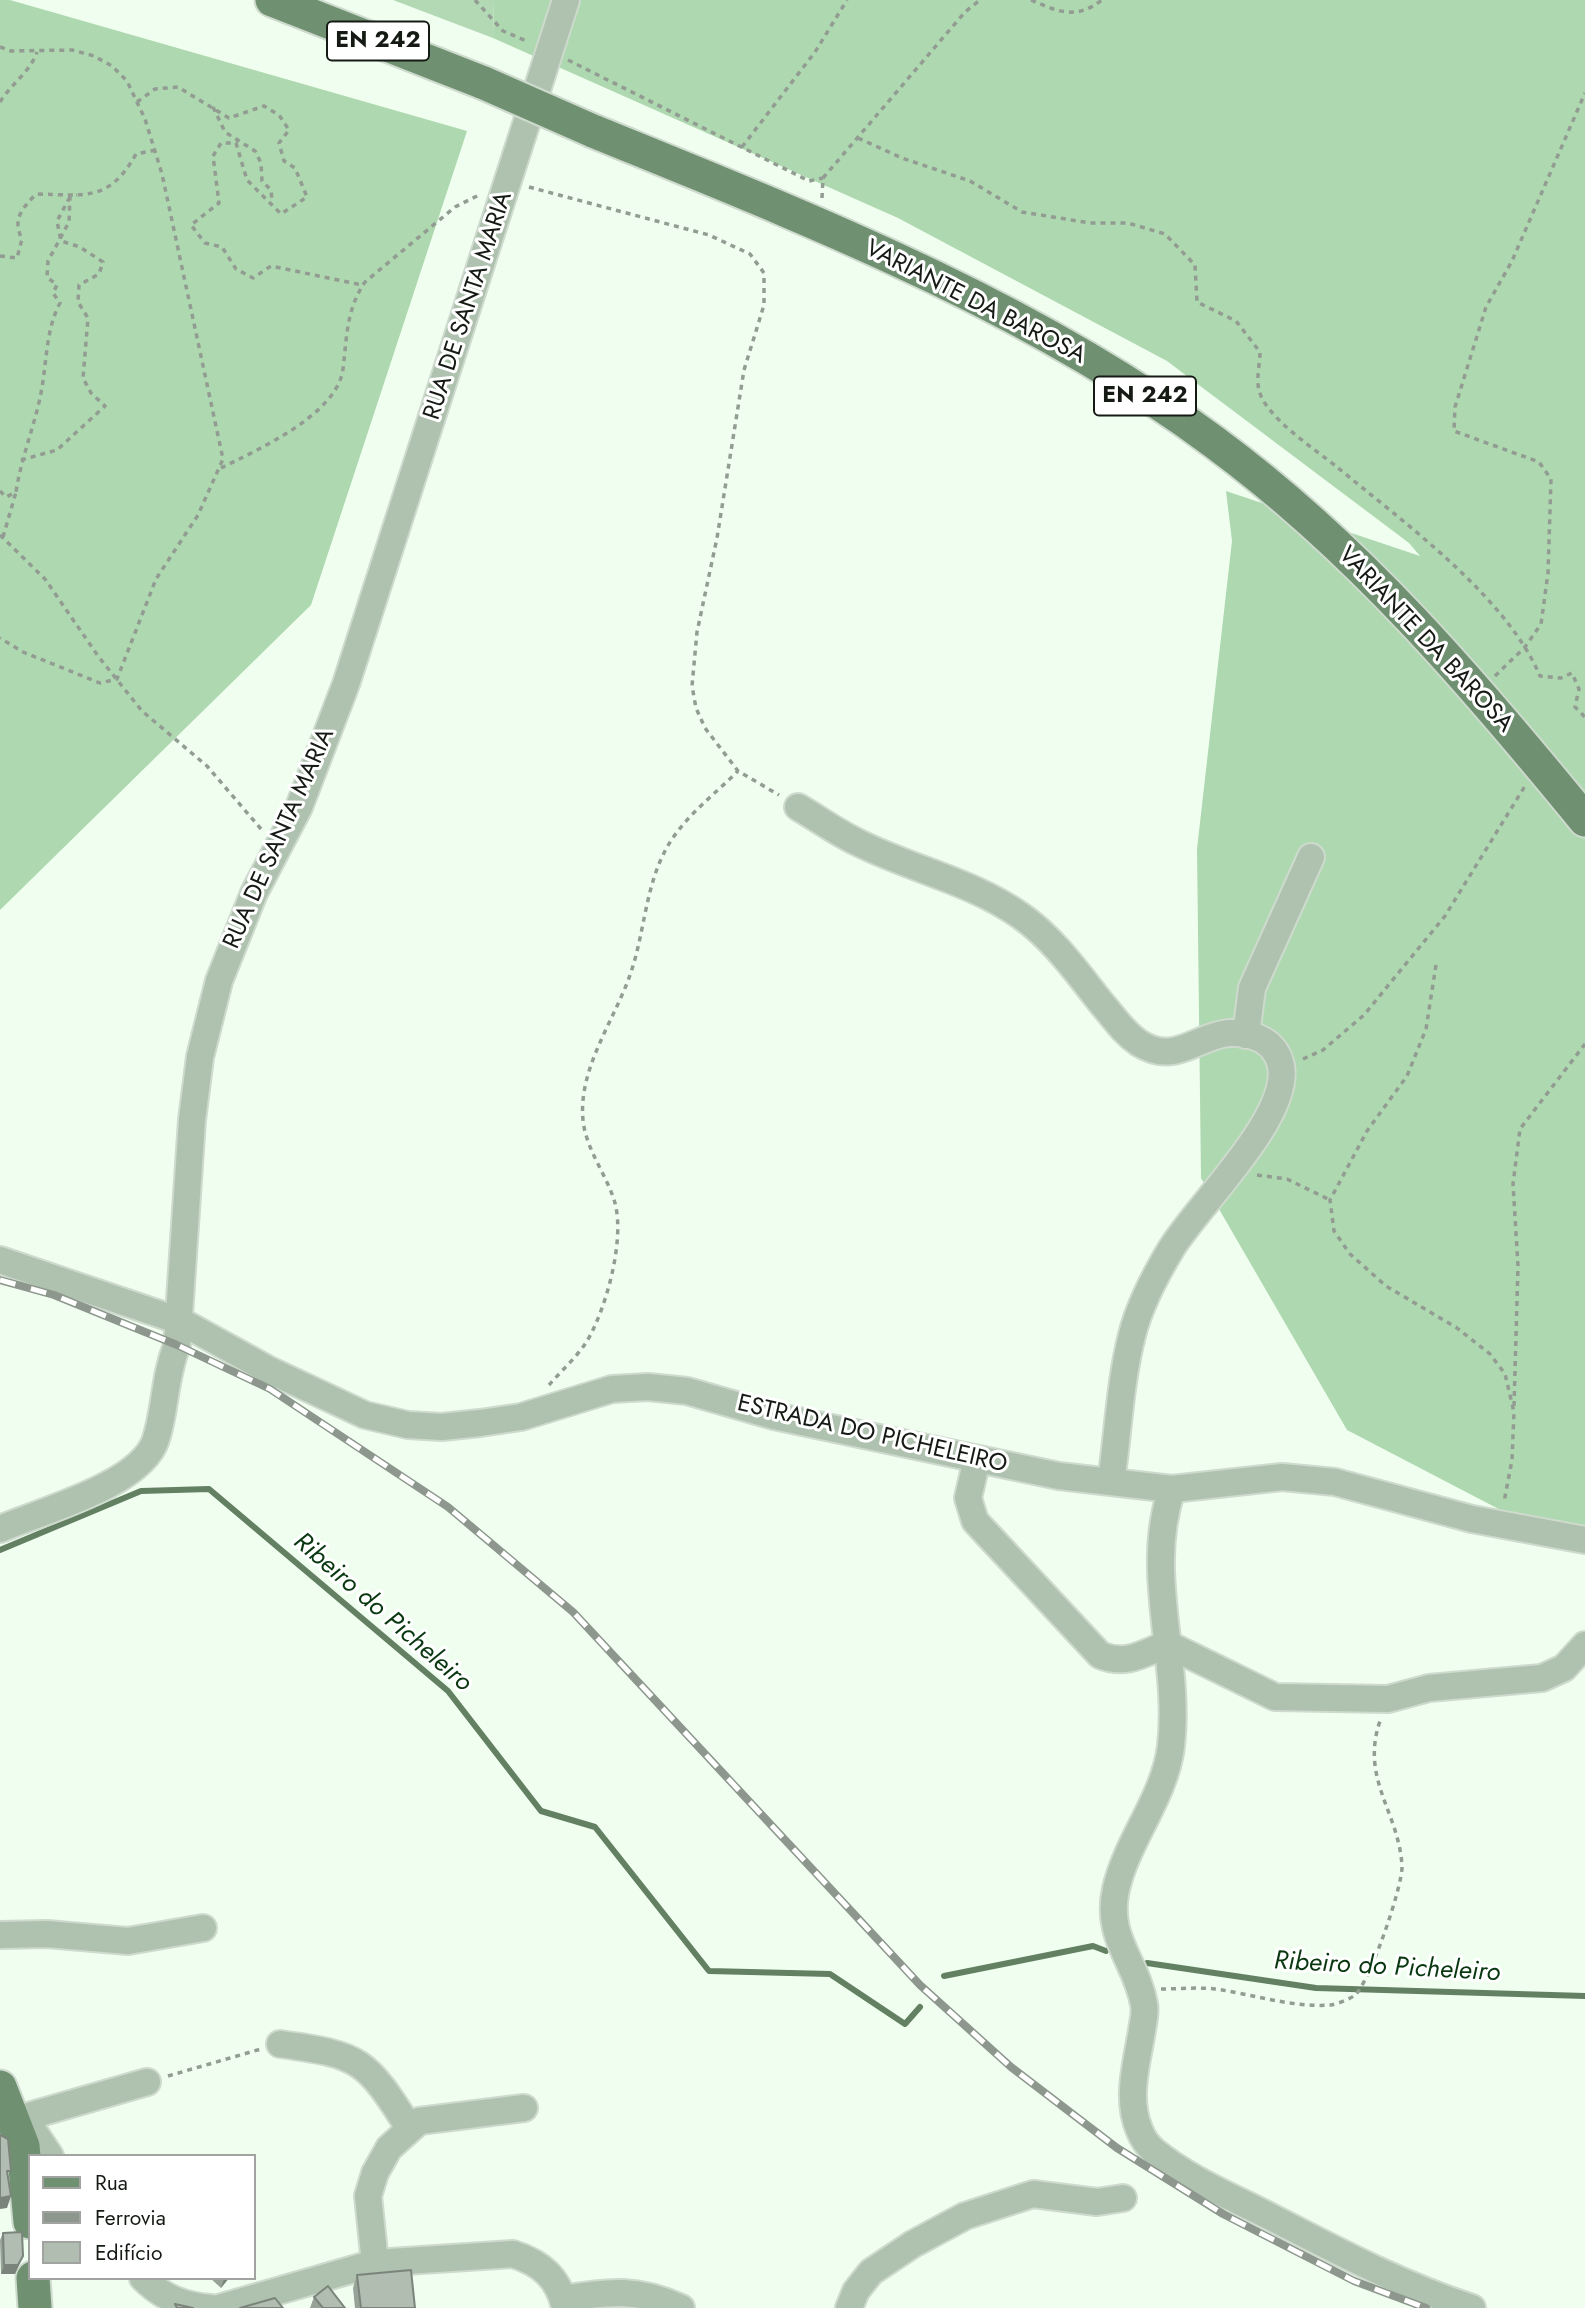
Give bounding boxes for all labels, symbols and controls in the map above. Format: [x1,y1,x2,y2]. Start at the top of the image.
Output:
road number: EN 242 [327,22,429,60]
street label: RUA DE SANTA MARIA [419,188,519,424]
street label: VARIANTE DA BAROSA [860,235,1090,371]
road number: EN 242 [1094,376,1196,416]
street label: VARIANTE DA BAROSA [1331,541,1519,739]
street label: RUA DE SANTA MARIA [218,724,342,954]
street label: ESTRADA DO PICHELEIRO [734,1390,1010,1480]
water label: Ribeiro do Picheleiro [286,1527,478,1699]
water label: Ribeiro do Picheleiro [1273,1946,1501,1990]
legend [28,2154,256,2280]
text: Rua [95,2168,128,2198]
text: Ferrovia [95,2203,166,2233]
text: Edifício [95,2238,162,2268]

